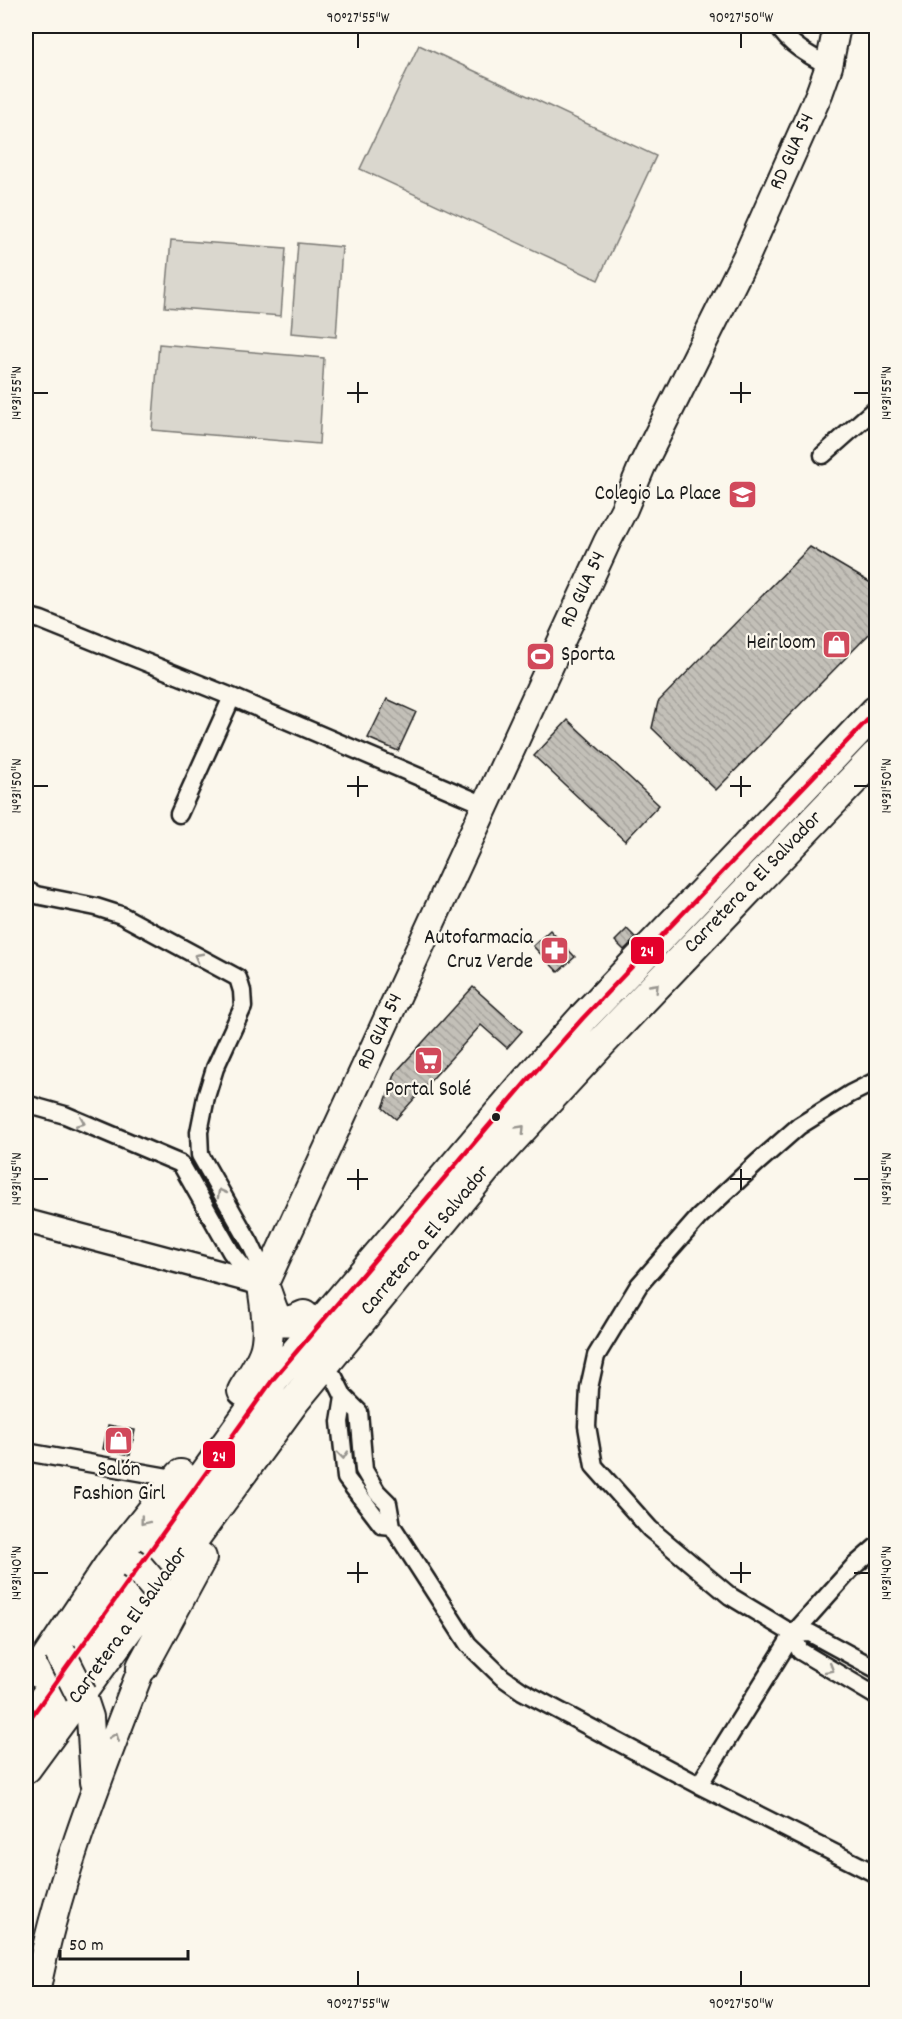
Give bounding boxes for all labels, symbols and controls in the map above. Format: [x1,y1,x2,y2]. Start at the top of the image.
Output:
text: 90°27'55"W [327,8,390,30]
text: 90°27'50"W [709,8,773,30]
street label: RD GUA 54 [763,109,823,195]
text: 14°31'55"N [7,366,29,420]
text: 14°31'55"N [877,366,899,420]
school or university icon: Colegio La Place [726,479,758,511]
place label: Colegio La Place [595,480,721,510]
street label: RD GUA 54 [553,547,615,633]
shop icon: Heirloom [821,628,853,660]
place label: Heirloom [746,629,816,659]
sports icon: Sporta [524,640,556,672]
place label: Sporta [561,641,616,671]
text: 14°31'50"N [7,758,29,814]
text: 14°31'50"N [877,758,899,814]
street label: Carretera a El Salvador [678,805,830,961]
place label: Autofarmacia Cruz Verde [424,924,534,978]
pharmacy icon: Autofarmacia Cruz Verde [538,935,570,967]
line badge: 24 [630,936,665,965]
text: 24 [640,941,654,964]
one-way arrow [194,953,204,964]
one-way arrow [647,983,658,994]
street label: RD GUA 54 [350,989,412,1075]
supermarket icon: Portal Solé [412,1044,444,1076]
place label: Portal Solé [385,1076,471,1106]
unlabelled marker [490,1111,502,1123]
one-way arrow [75,1115,86,1127]
one-way arrow [514,1126,525,1137]
text: 14°31'45"N [7,1152,29,1206]
text: 14°31'45"N [877,1152,899,1206]
street label: Carretera a El Salvador [354,1159,498,1323]
one-way arrow [217,1188,228,1199]
shop icon: Salón Fashion Girl [103,1424,135,1456]
line badge: 24 [202,1440,236,1469]
text: 24 [212,1446,226,1469]
one-way arrow [336,1451,349,1460]
place label: Salón Fashion Girl [73,1456,165,1510]
one-way arrow [141,1515,152,1526]
street label: Carretera a El Salvador [62,1541,197,1711]
text: 14°31'40"N [7,1546,29,1600]
text: 14°31'40"N [877,1546,899,1600]
one-way arrow [824,1662,834,1673]
one-way arrow [108,1732,121,1743]
scale bar [60,1923,188,1961]
text: 50 m [69,1934,104,1959]
text: 90°27'55"W [327,1994,390,2016]
text: 90°27'50"W [709,1994,773,2016]

